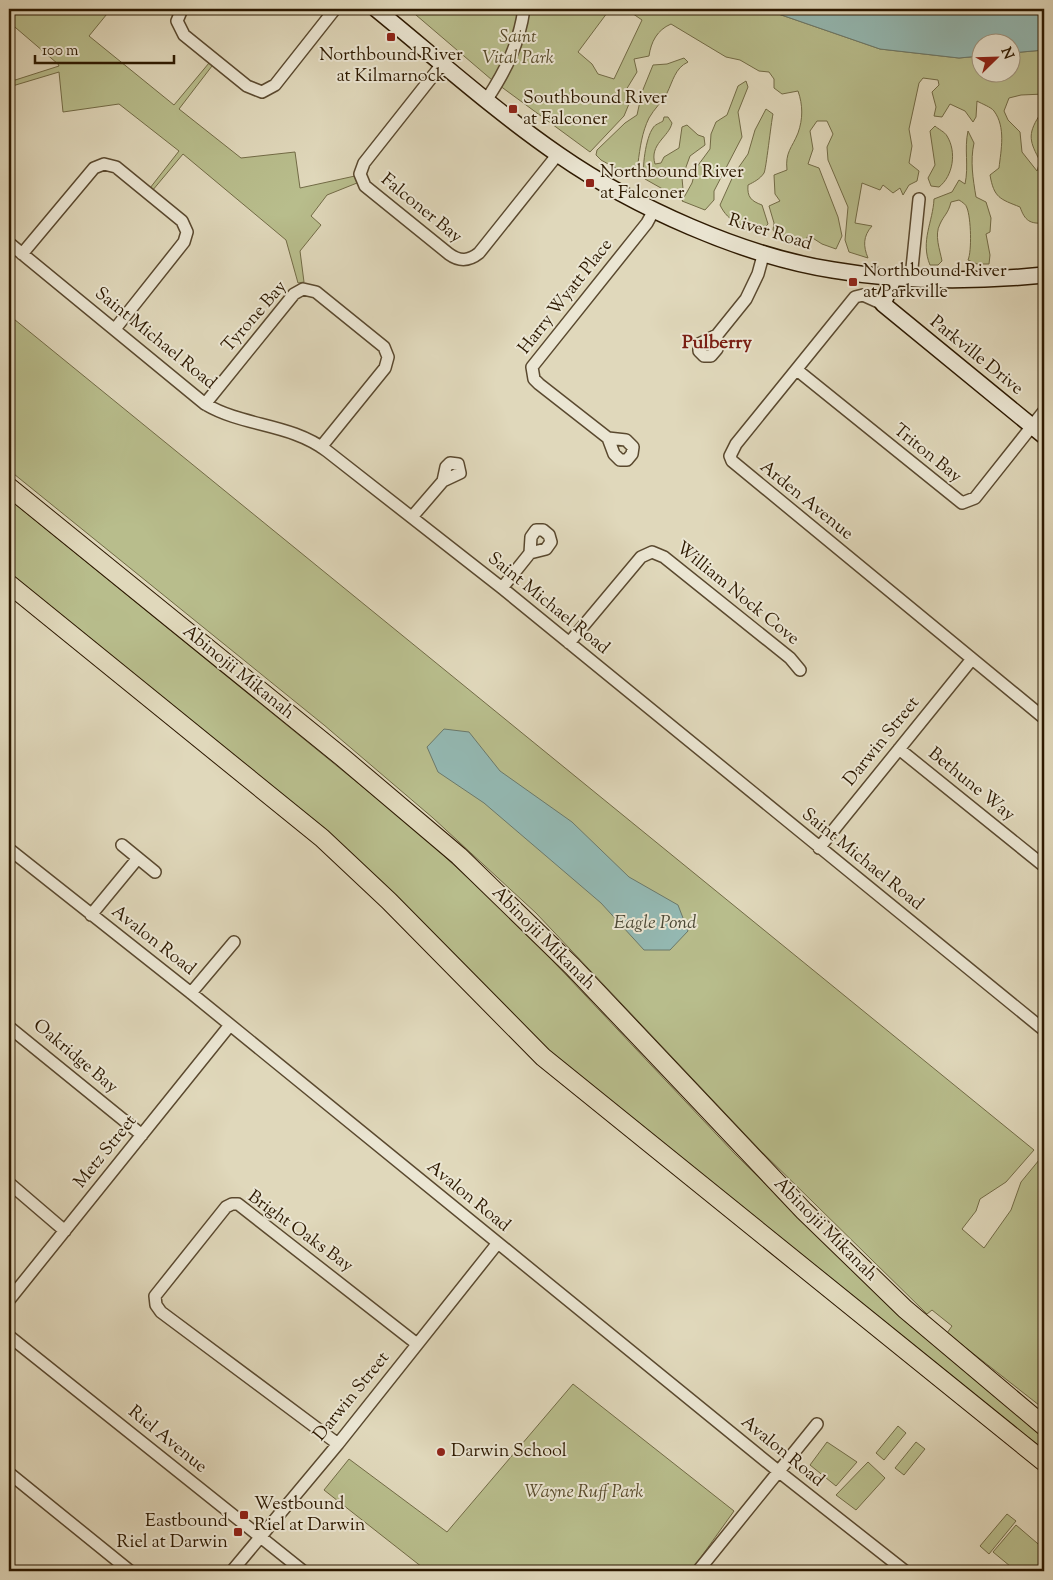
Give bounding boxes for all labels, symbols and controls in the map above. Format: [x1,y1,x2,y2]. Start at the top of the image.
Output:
park label: Saint Vital Park [482,25,554,72]
marker: Northbound River at Kilmarnock [385,31,397,43]
scale bar [35,32,174,64]
north arrow [970,32,1020,82]
text: 100 m [42,41,79,62]
place label: Northbound River at Kilmarnock [319,43,463,90]
text: N [995,45,1018,63]
place label: Southbound River at Falconer [523,86,667,133]
marker: Southbound River at Falconer [507,103,519,115]
place label: Northbound River at Falconer [600,160,744,207]
street label: Falconer Bay [375,168,468,250]
marker: Northbound River at Falconer [584,177,596,189]
street label: River Road [725,208,815,258]
street label: Harry Wyatt Place [513,234,619,360]
place label: Northbound River at Parkville [863,259,1007,306]
street label: Tyrone Bay [216,275,294,359]
marker: Northbound River at Parkville [847,276,859,288]
street label: Saint Michael Road [88,282,222,396]
street label: Parkville Drive [924,310,1028,402]
district label: Pulberry [682,330,752,357]
street label: Triton Bay [887,418,967,490]
street label: Arden Avenue [754,455,858,547]
street label: William Nock Cove [670,536,804,652]
street label: Saint Michael Road [481,547,615,661]
street label: Abinojii Mikanah [176,620,300,727]
street label: Darwin Street [838,692,926,792]
street label: Bethune Way [922,742,1020,828]
street label: Saint Michael Road [795,803,929,917]
street label: Abinojii Mikanah [485,881,601,997]
street label: Avalon Road [105,900,201,982]
water label: Eagle Pond [613,910,697,937]
street label: Oakridge Bay [27,1014,123,1100]
street label: Metz Street [68,1110,144,1194]
street label: Avalon Road [421,1155,515,1239]
street label: Abinojii Mikanah [767,1172,883,1288]
street label: Bright Oaks Bay [242,1185,358,1279]
street label: Darwin Street [308,1347,396,1447]
street label: Riel Avenue [122,1400,212,1480]
street label: Avalon Road [735,1410,829,1494]
place label: Darwin School [451,1439,567,1465]
marker: Darwin School [435,1446,447,1458]
park label: Wayne Ruff Park [524,1480,644,1506]
place label: Westbound Riel at Darwin [254,1492,366,1539]
place label: Eastbound Riel at Darwin [117,1509,228,1556]
marker: Westbound Riel at Darwin [238,1509,250,1521]
marker: Eastbound Riel at Darwin [232,1526,244,1538]

